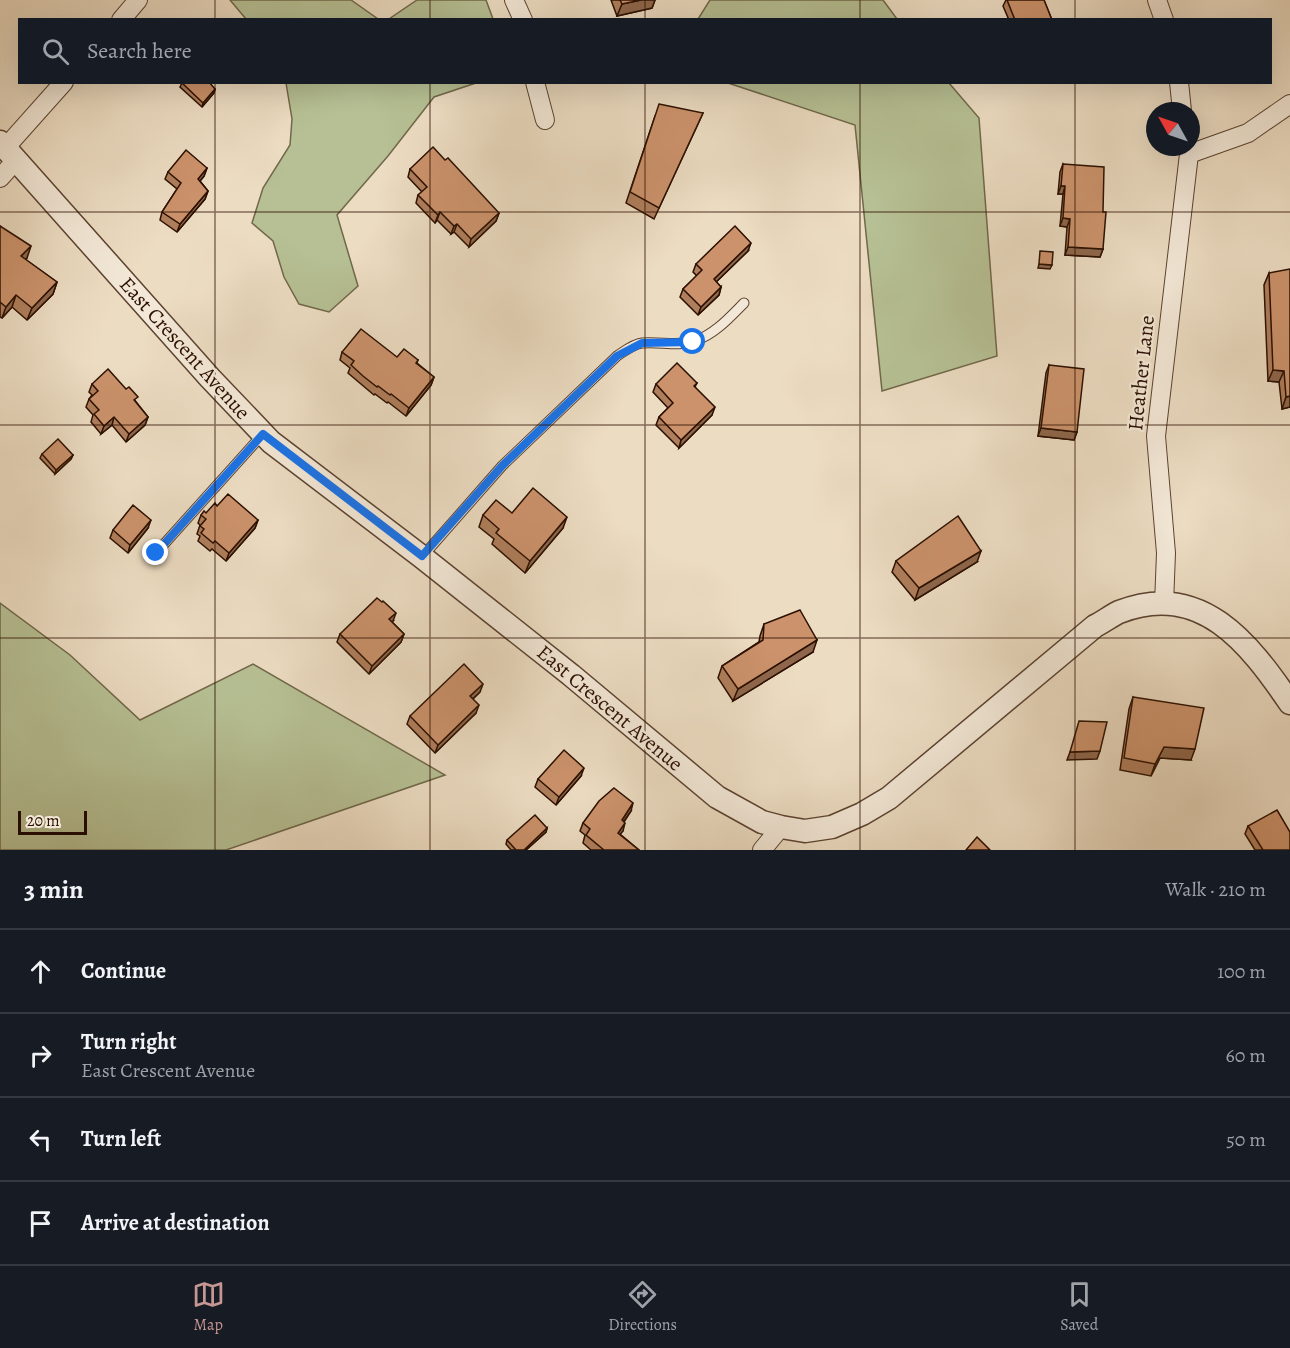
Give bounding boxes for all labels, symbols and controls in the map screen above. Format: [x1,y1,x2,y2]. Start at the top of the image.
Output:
search box [18,18,1272,84]
icon: search [39,35,72,68]
text: Search here [87,36,192,66]
north arrow [1146,102,1200,156]
street label: East Crescent Avenue [113,271,257,425]
street label: Heather Lane [1121,314,1161,432]
route start [679,328,705,354]
route end [142,539,168,565]
street label: East Crescent Avenue [531,639,689,777]
scale bar [18,808,87,836]
text: 20 m [27,810,60,832]
text: 3 min [24,872,84,907]
text: Walk · 210 m [1165,876,1266,903]
icon: ahead [24,955,57,988]
text: Continue [81,956,166,986]
text: 100 m [1217,958,1266,985]
text: Turn right [81,1027,177,1057]
icon: right [24,1039,57,1072]
text: 60 m [1226,1042,1266,1069]
text: East Crescent Avenue [81,1057,255,1084]
icon: left [24,1123,57,1156]
text: Turn left [81,1124,161,1154]
text: 50 m [1226,1126,1266,1153]
icon: arrive [24,1207,57,1240]
text: Arrive at destination [81,1208,270,1238]
tab: Map [192,1278,225,1336]
tab: Directions [608,1278,677,1336]
tab: Saved [1060,1278,1098,1336]

